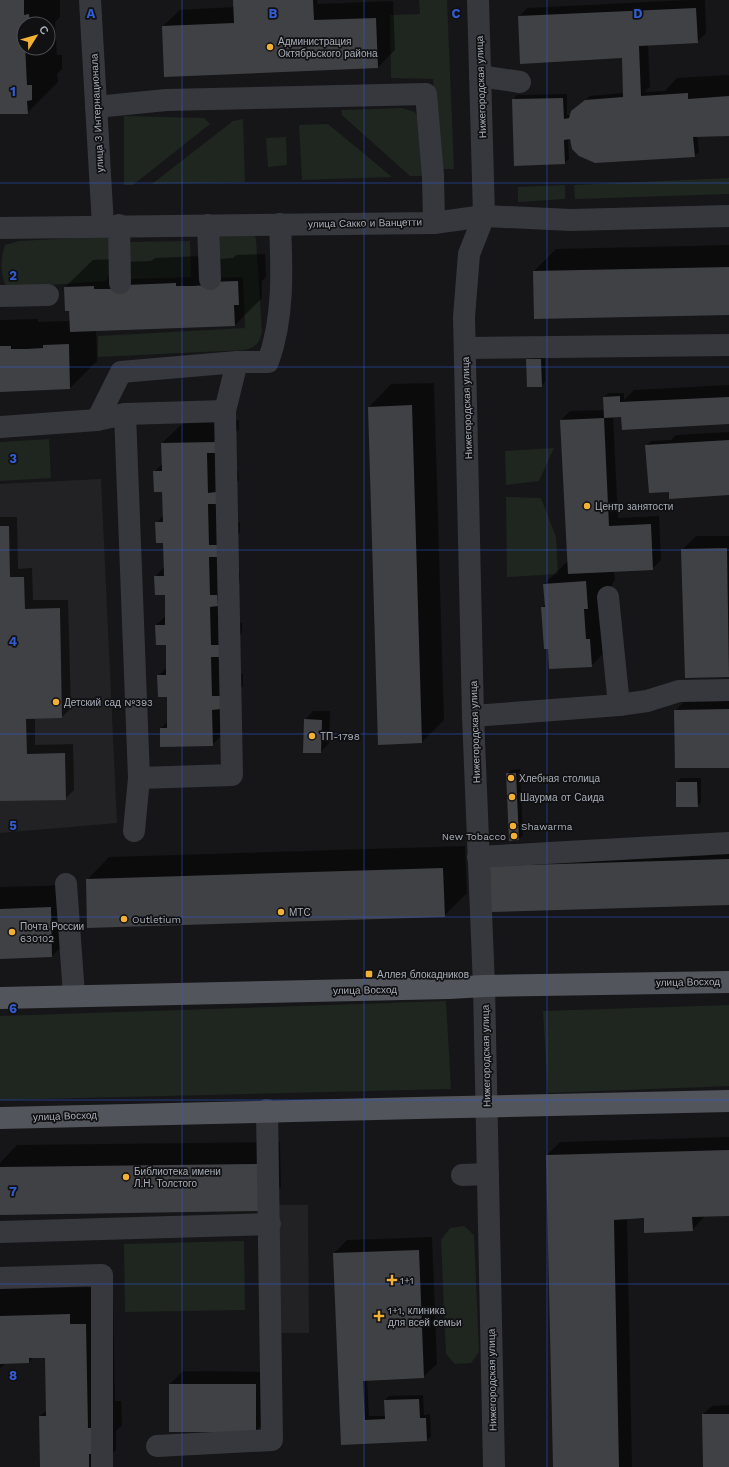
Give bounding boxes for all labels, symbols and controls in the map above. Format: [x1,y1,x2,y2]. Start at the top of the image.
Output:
text: A [87,6,96,21]
text: B [269,6,278,21]
text: C [452,6,461,21]
text: D [633,6,643,21]
north arrow [16,16,56,56]
text: С [36,23,51,37]
street label: Нижегородская улица [474,35,488,138]
place label: Администрация Октябрьского района [278,36,378,59]
marker: Администрация Октябрьского района [265,42,275,52]
street label: улица 3 Интернационала [88,53,106,173]
text: 1 [10,84,16,99]
street label: улица Сакко и Ванцетти [308,217,422,229]
text: 2 [9,268,17,283]
street label: Нижегородская улица [460,356,474,459]
text: 3 [9,451,17,466]
marker: Центр занятости [582,501,592,511]
place label: Центр занятости [595,501,673,512]
text: 4 [9,634,18,649]
street label: Нижегородская улица [468,680,482,783]
marker: Детский сад №393 [51,697,61,707]
place label: Детский сад №393 [64,697,153,708]
marker: ТП-1798 [307,731,317,741]
place label: ТП-1798 [320,731,360,742]
marker: Хлебная столица [506,773,516,783]
place label: Хлебная столица [519,773,601,784]
marker: Шаурма от Саида [507,792,517,802]
place label: Шаурма от Саида [520,792,605,803]
text: 5 [9,818,17,833]
marker: Shawarma [508,821,518,831]
place label: Shawarma [521,821,573,832]
place label: New Tobacco [442,831,506,842]
marker: New Tobacco [509,831,519,841]
marker: МТС [276,907,286,917]
place label: МТС [289,907,311,918]
marker: Outletium [119,914,129,924]
place label: Outletium [132,914,181,925]
place label: Почта России 630102 [20,921,84,944]
marker: Почта России 630102 [7,927,17,937]
marker: Аллея блокадников [364,969,374,979]
place label: Аллея блокадников [377,969,469,980]
street label: улица Восход [656,976,720,988]
street label: улица Восход [333,984,397,996]
text: 6 [9,1001,17,1016]
street label: Нижегородская улица [480,1004,492,1107]
street label: улица Восход [33,1109,97,1123]
place label: Библиотека имени Л.Н. Толстого [134,1166,221,1189]
marker: Библиотека имени Л.Н. Толстого [121,1172,131,1182]
text: 7 [9,1184,17,1199]
marker: 1+1 [387,1275,397,1285]
place label: 1+1 [400,1275,414,1286]
place label: 1+1, клиника для всей семьи [388,1305,462,1328]
marker: 1+1, клиника для всей семьи [373,1310,385,1322]
street label: Нижегородская улица [486,1328,498,1431]
text: 8 [9,1368,17,1383]

